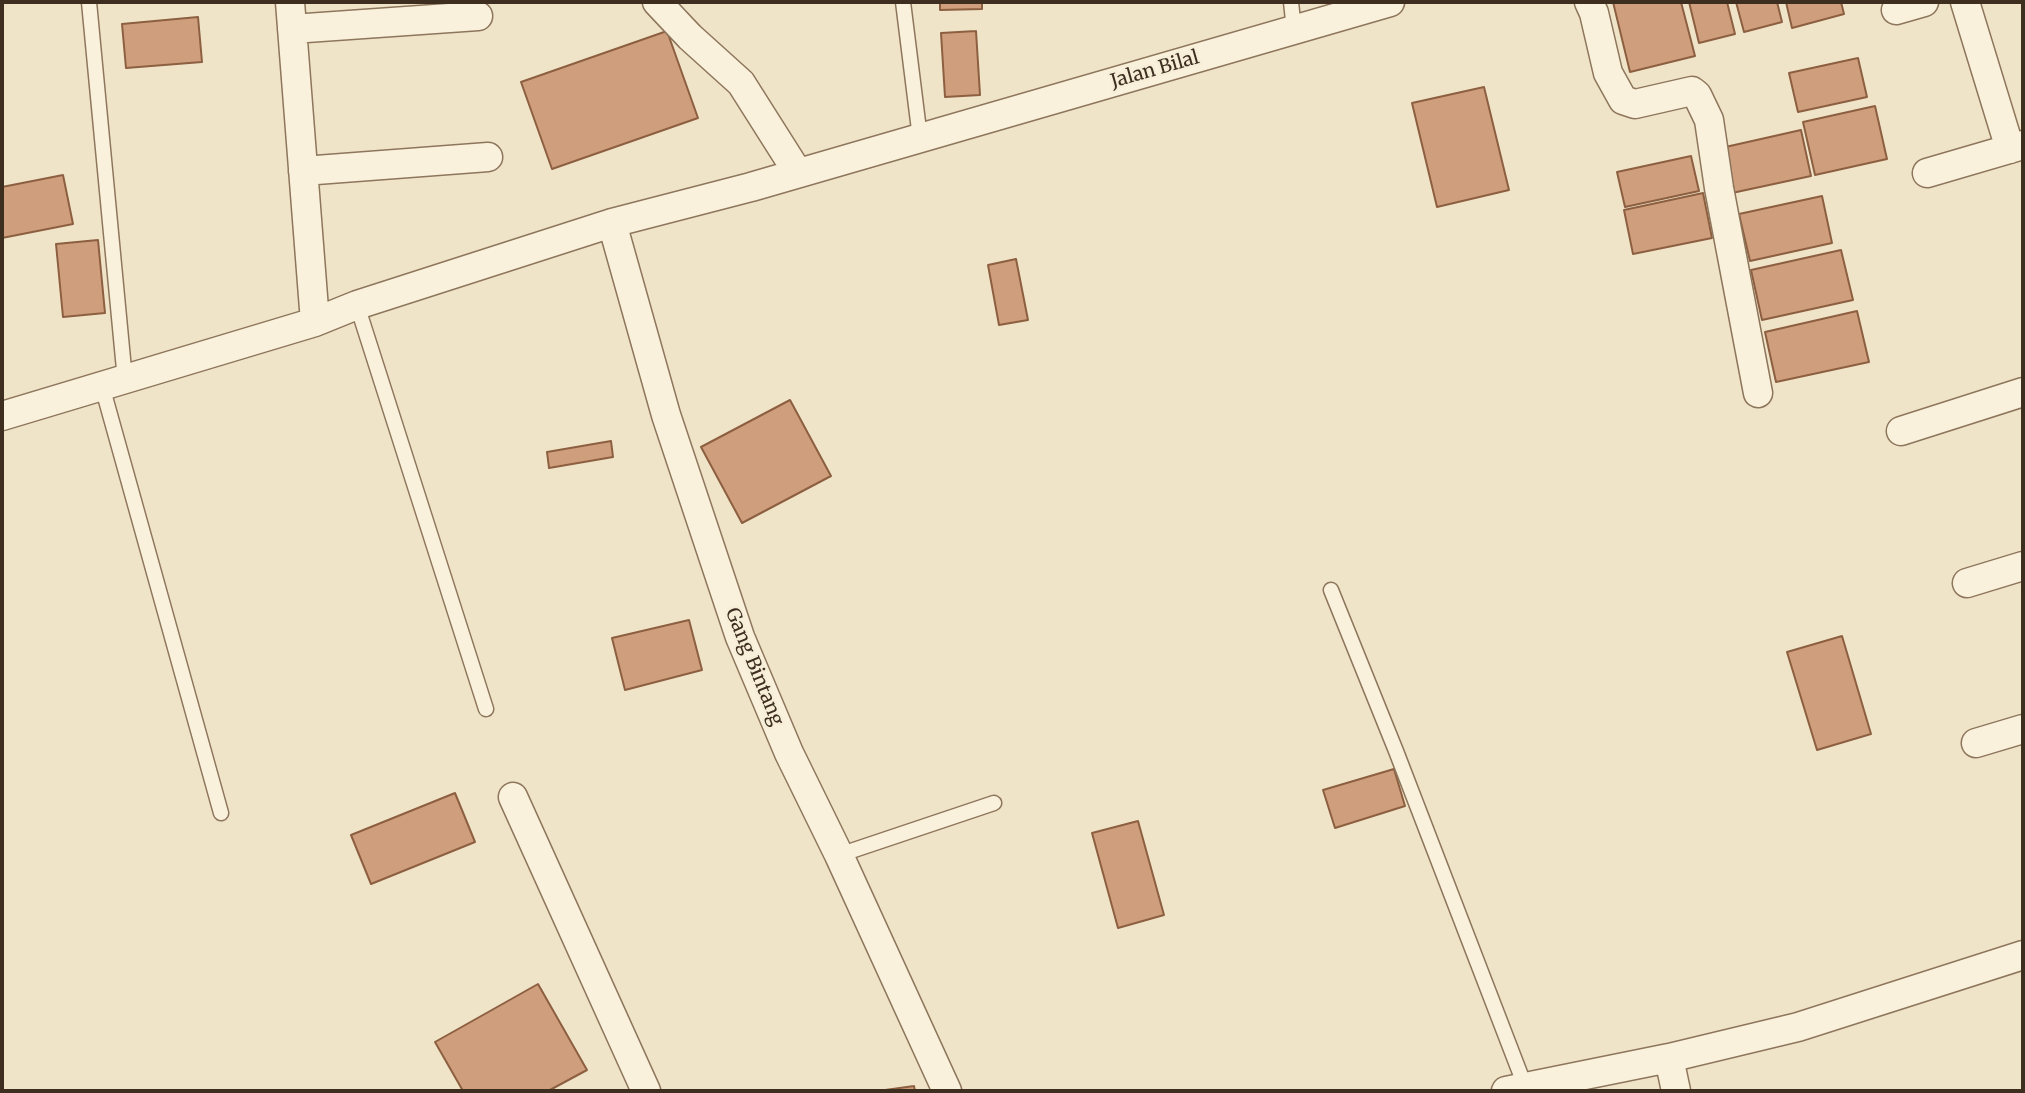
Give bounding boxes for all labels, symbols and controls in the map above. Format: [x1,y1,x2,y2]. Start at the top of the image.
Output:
street label: Jalan Bilal [1108,47,1202,93]
street label: Gang Bintang [720,605,788,729]

